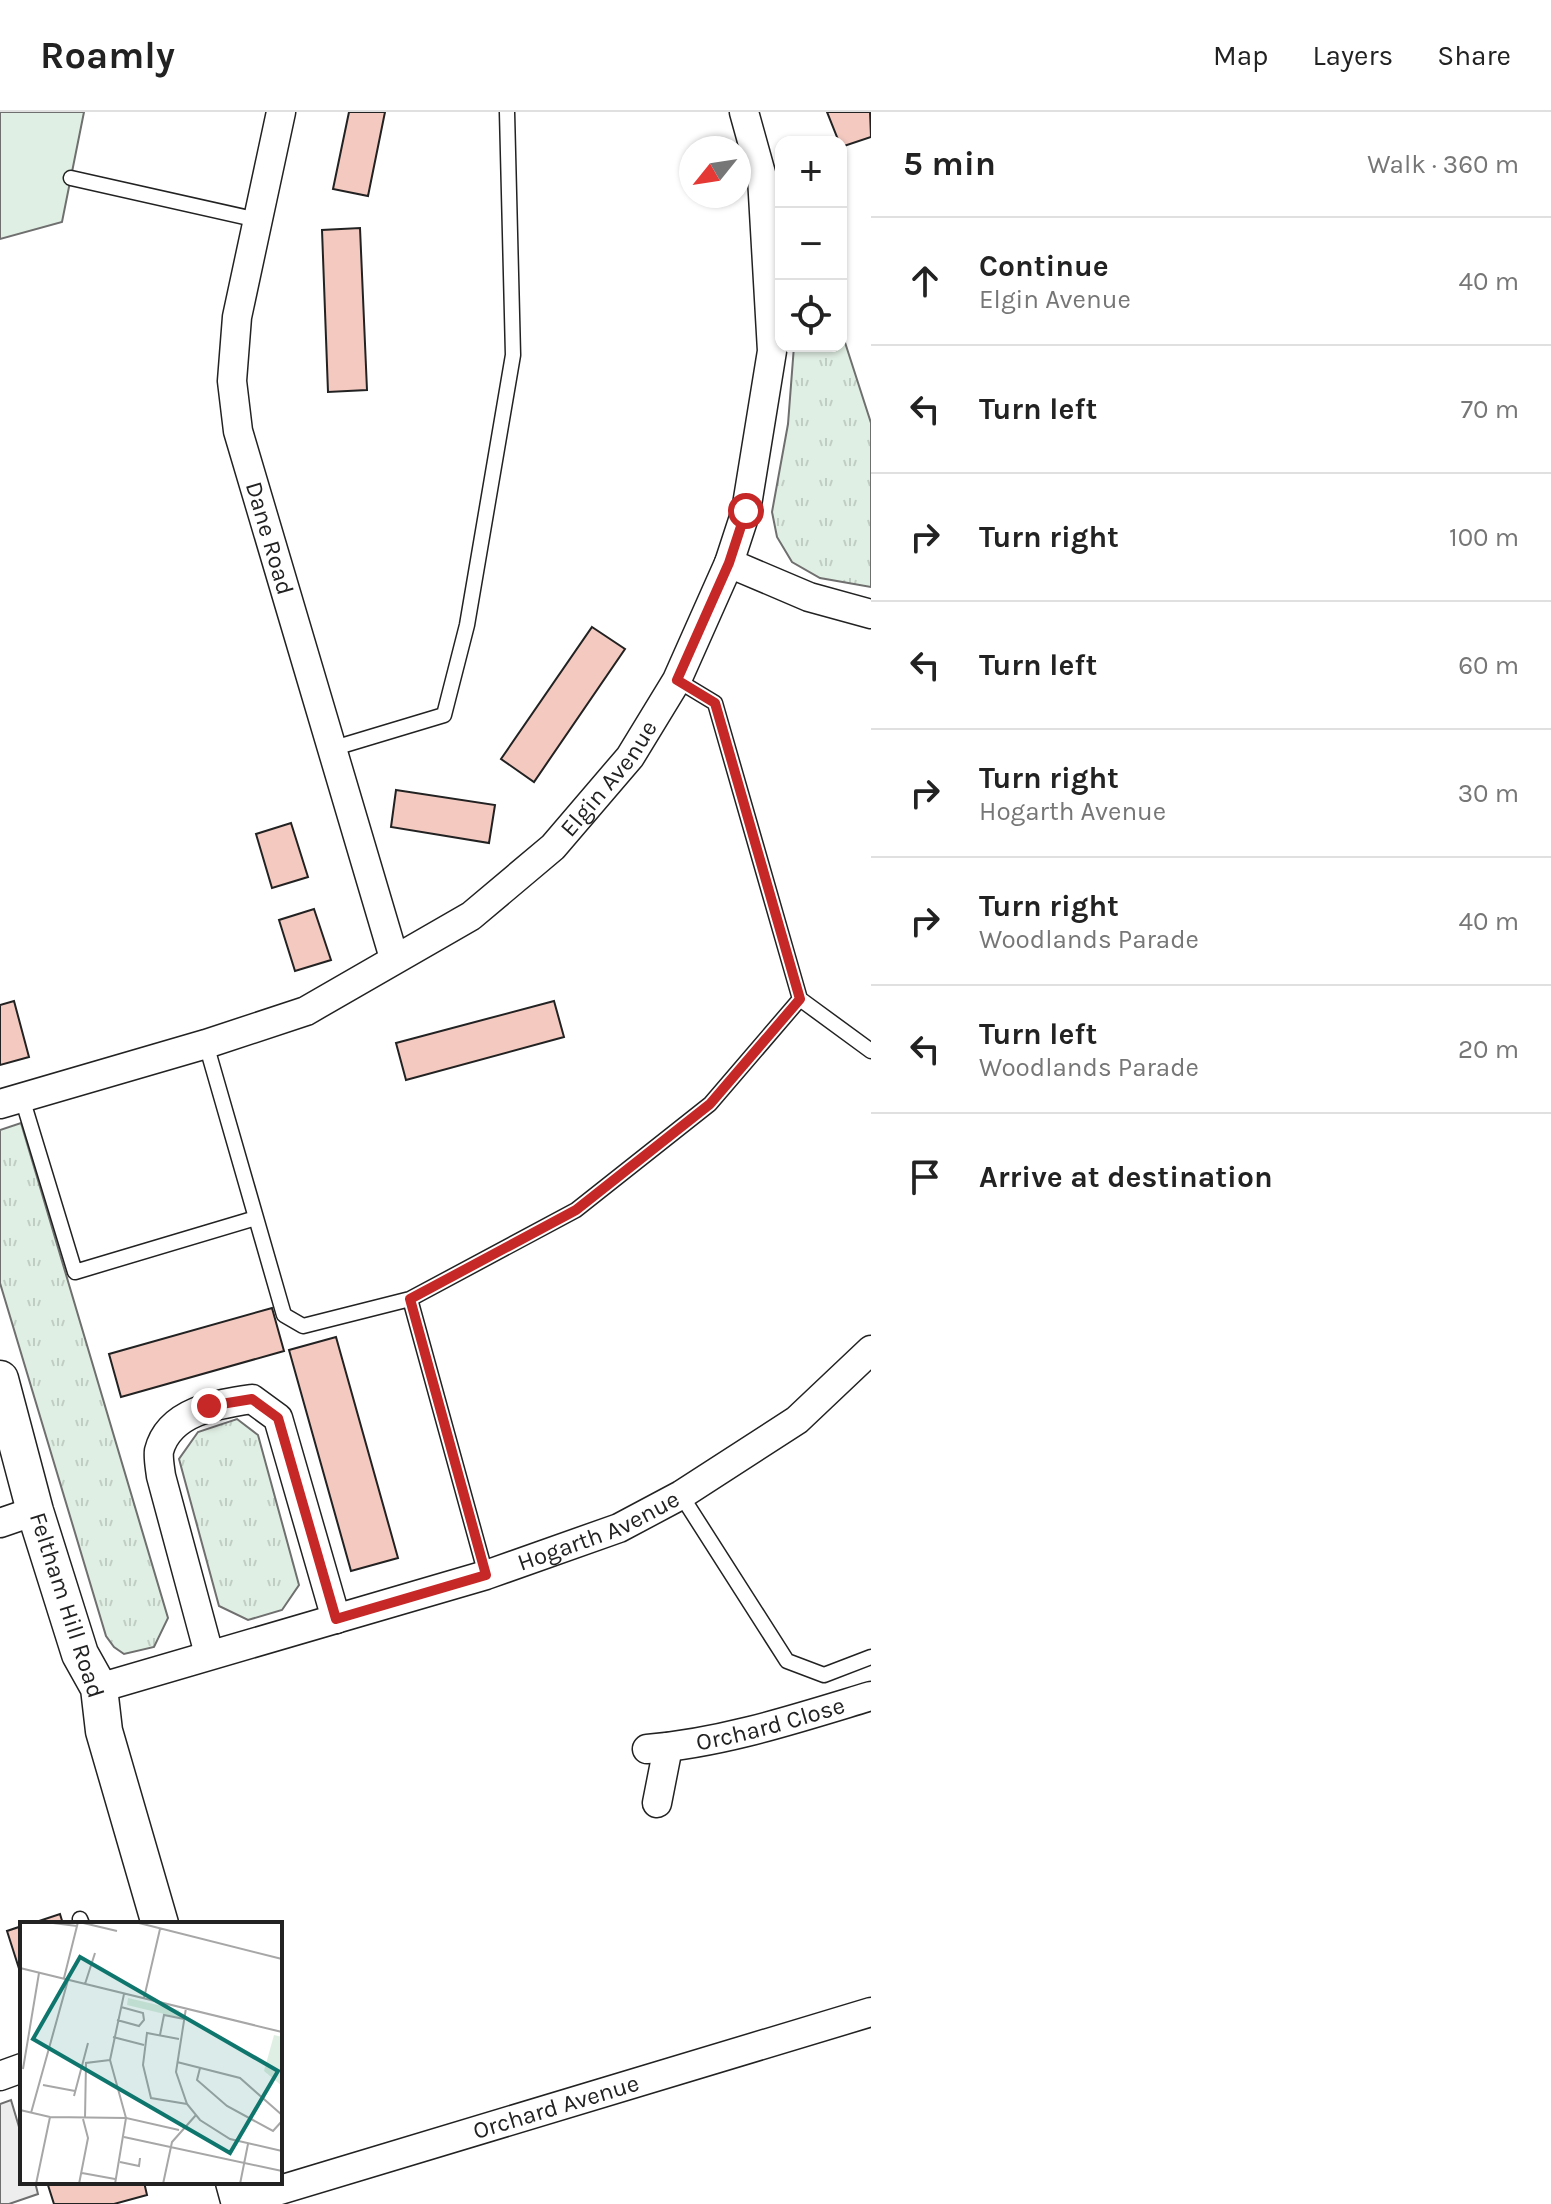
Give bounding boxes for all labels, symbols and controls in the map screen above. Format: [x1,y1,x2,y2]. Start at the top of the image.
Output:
text: Roamly [40,33,175,78]
text: Map [1213,39,1268,72]
text: Layers [1312,39,1393,72]
text: Share [1437,39,1511,72]
north arrow [679,136,751,208]
map controls [775,136,847,352]
button: + [775,136,847,208]
text: 5 min [903,144,996,184]
text: Walk · 360 m [1367,149,1519,180]
button: − [775,208,847,280]
text: Continue [979,248,1109,284]
icon: ahead [903,259,947,303]
text: 40 m [1459,266,1519,297]
button: locate [775,280,847,352]
text: Elgin Avenue [979,284,1131,315]
icon: left [903,387,947,431]
text: Turn left [979,391,1097,427]
text: 70 m [1461,394,1519,425]
street label: Dane Road [240,478,300,598]
route start [728,493,764,529]
icon: right [903,515,947,559]
text: Turn right [979,519,1119,555]
text: 100 m [1449,522,1519,553]
icon: left [903,643,947,687]
text: Turn left [979,647,1097,683]
text: 60 m [1458,650,1519,681]
street label: Elgin Avenue [554,715,663,842]
text: Turn right [979,760,1119,796]
icon: right [903,771,947,815]
text: 30 m [1458,778,1519,809]
text: Hogarth Avenue [979,796,1166,827]
text: Turn right [979,888,1119,924]
icon: right [903,899,947,943]
text: 40 m [1459,906,1519,937]
text: Woodlands Parade [979,924,1199,955]
text: Turn left [979,1016,1097,1052]
icon: left [903,1027,947,1071]
text: 20 m [1458,1034,1519,1065]
text: Woodlands Parade [979,1052,1199,1083]
icon: arrive [903,1155,947,1199]
text: Arrive at destination [979,1159,1273,1195]
route end [191,1388,227,1424]
street label: Hogarth Avenue [514,1485,684,1577]
street label: Feltham Hill Road [24,1509,110,1701]
street label: Orchard Close [694,1691,848,1756]
inset map [20,1922,282,2184]
street label: Orchard Avenue [470,2069,642,2145]

